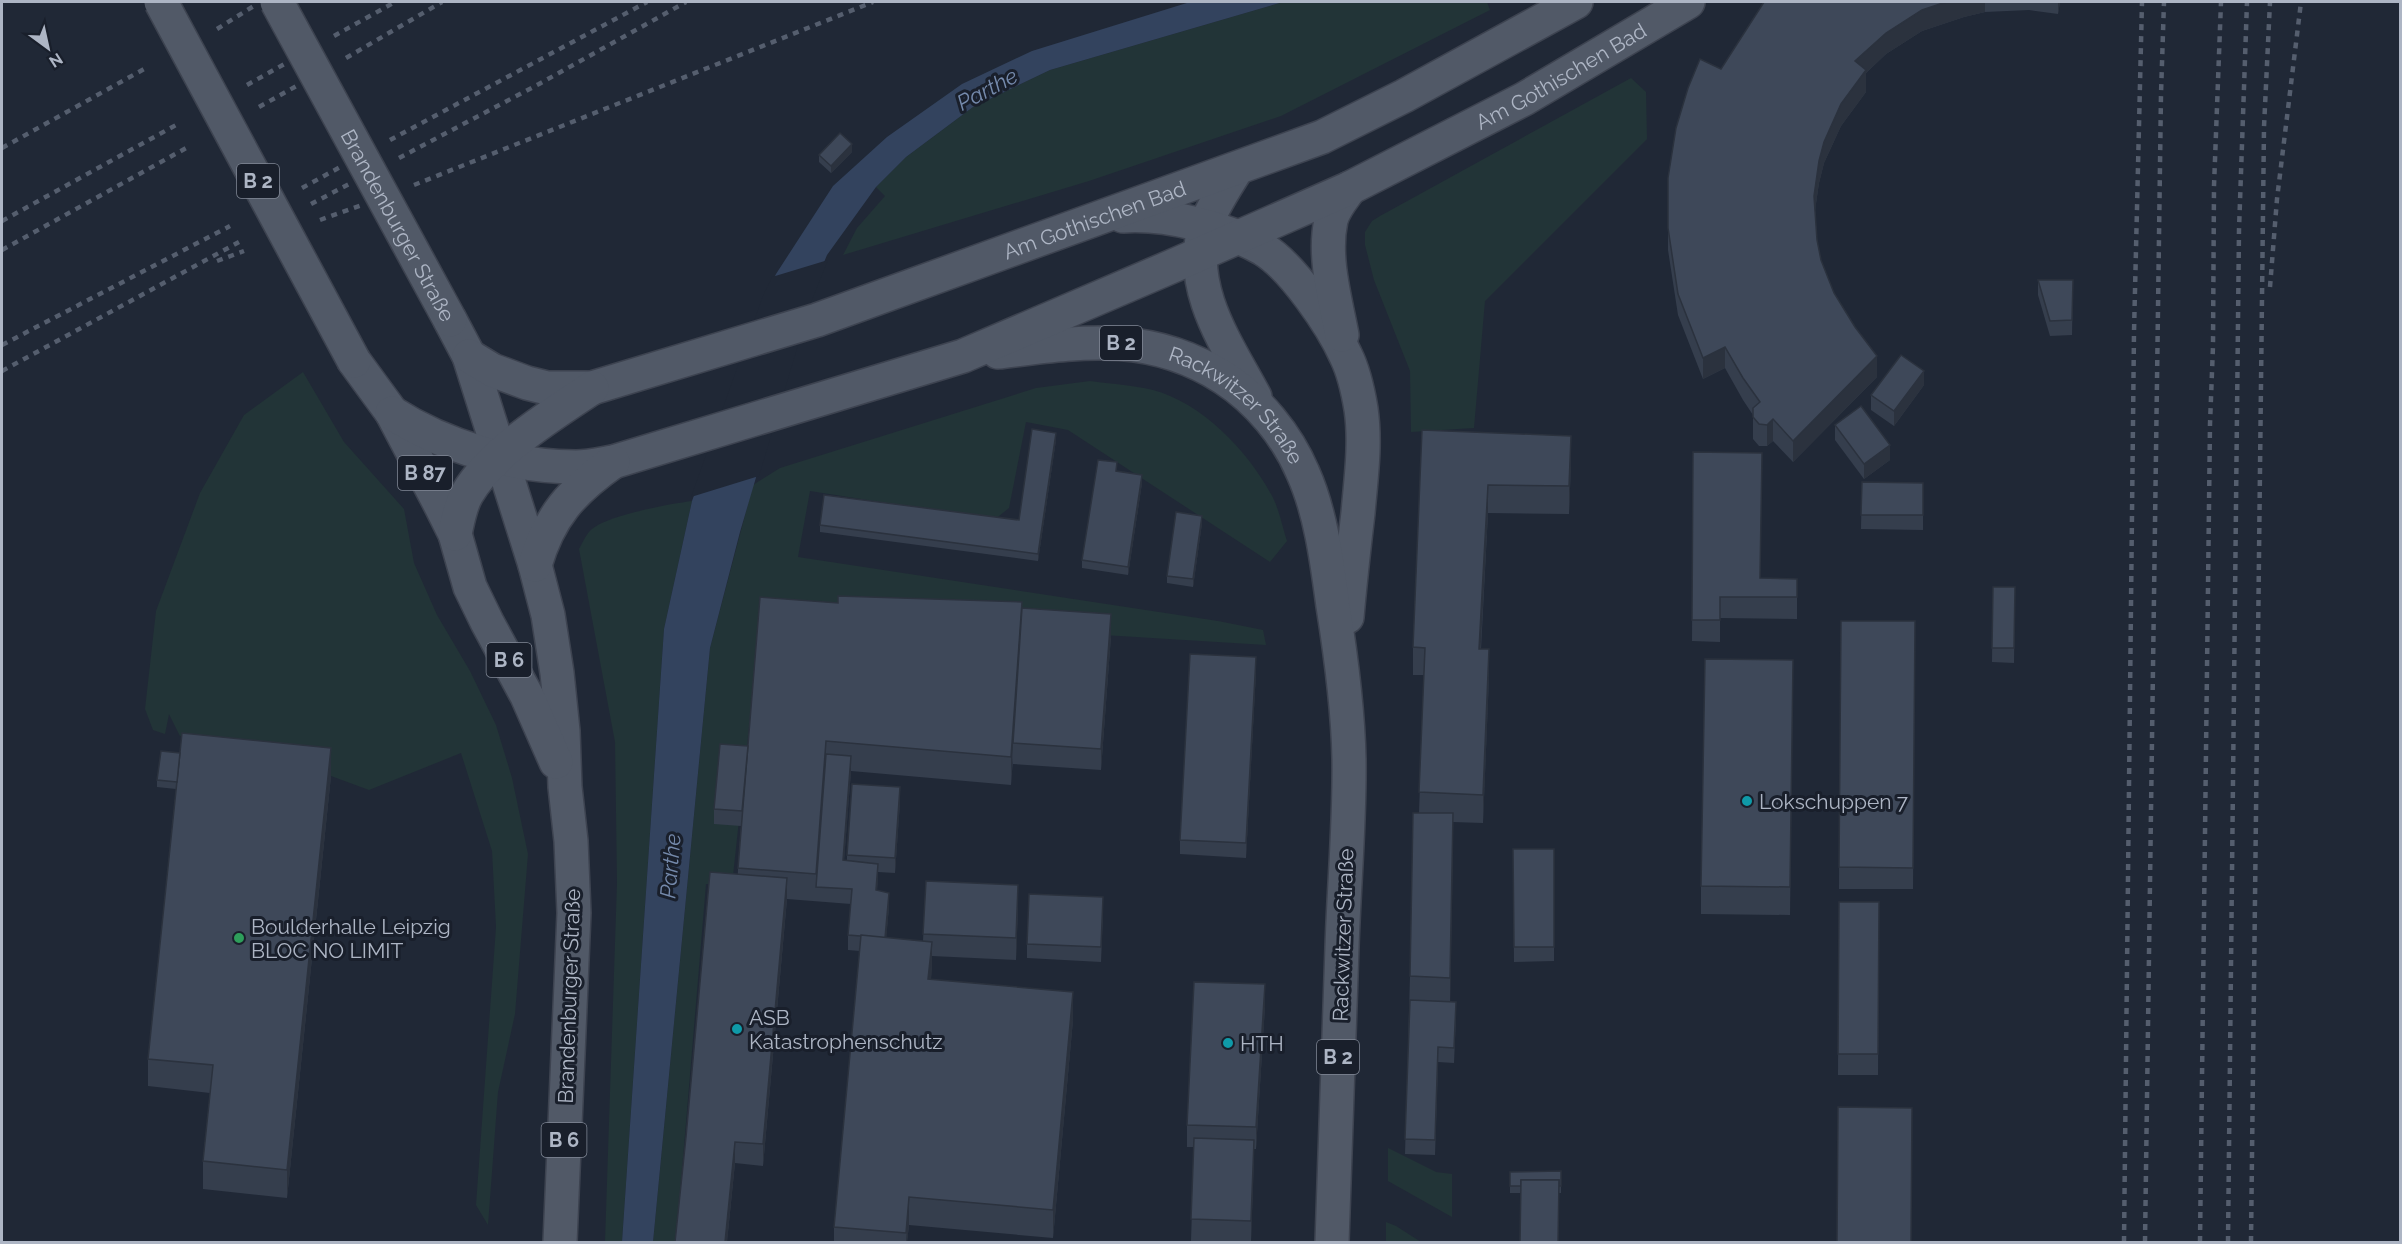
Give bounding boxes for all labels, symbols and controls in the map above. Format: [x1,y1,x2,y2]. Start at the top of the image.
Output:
street label: Am Gothischen Bad [1471,17,1651,134]
north arrow [18,18,78,78]
text: N [46,49,66,71]
water label: Parthe [952,62,1022,116]
street label: Brandenburger Straße [336,125,461,326]
road number: B 2 [237,164,279,198]
street label: Am Gothischen Bad [1000,175,1189,264]
road number: B 2 [1100,326,1142,360]
street label: Rackwitzer Straße [1166,341,1309,468]
road number: B 87 [398,456,452,490]
road number: B 6 [486,643,532,677]
place label: Lokschuppen 7 [1759,789,1909,814]
marker: Lokschuppen 7 [1740,794,1754,808]
water label: Parthe [654,832,686,899]
street label: Rackwitzer Straße [1327,848,1359,1022]
street label: Brandenburger Straße [553,888,585,1104]
place label: Boulderhalle Leipzig BLOC NO LIMIT [251,914,451,963]
marker: Boulderhalle Leipzig BLOC NO LIMIT [232,931,246,945]
place label: ASB Katastrophenschutz [749,1005,943,1054]
marker: ASB Katastrophenschutz [730,1022,744,1036]
place label: HTH [1240,1031,1284,1056]
marker: HTH [1221,1036,1235,1050]
road number: B 2 [1317,1040,1359,1074]
road number: B 6 [542,1123,586,1157]

